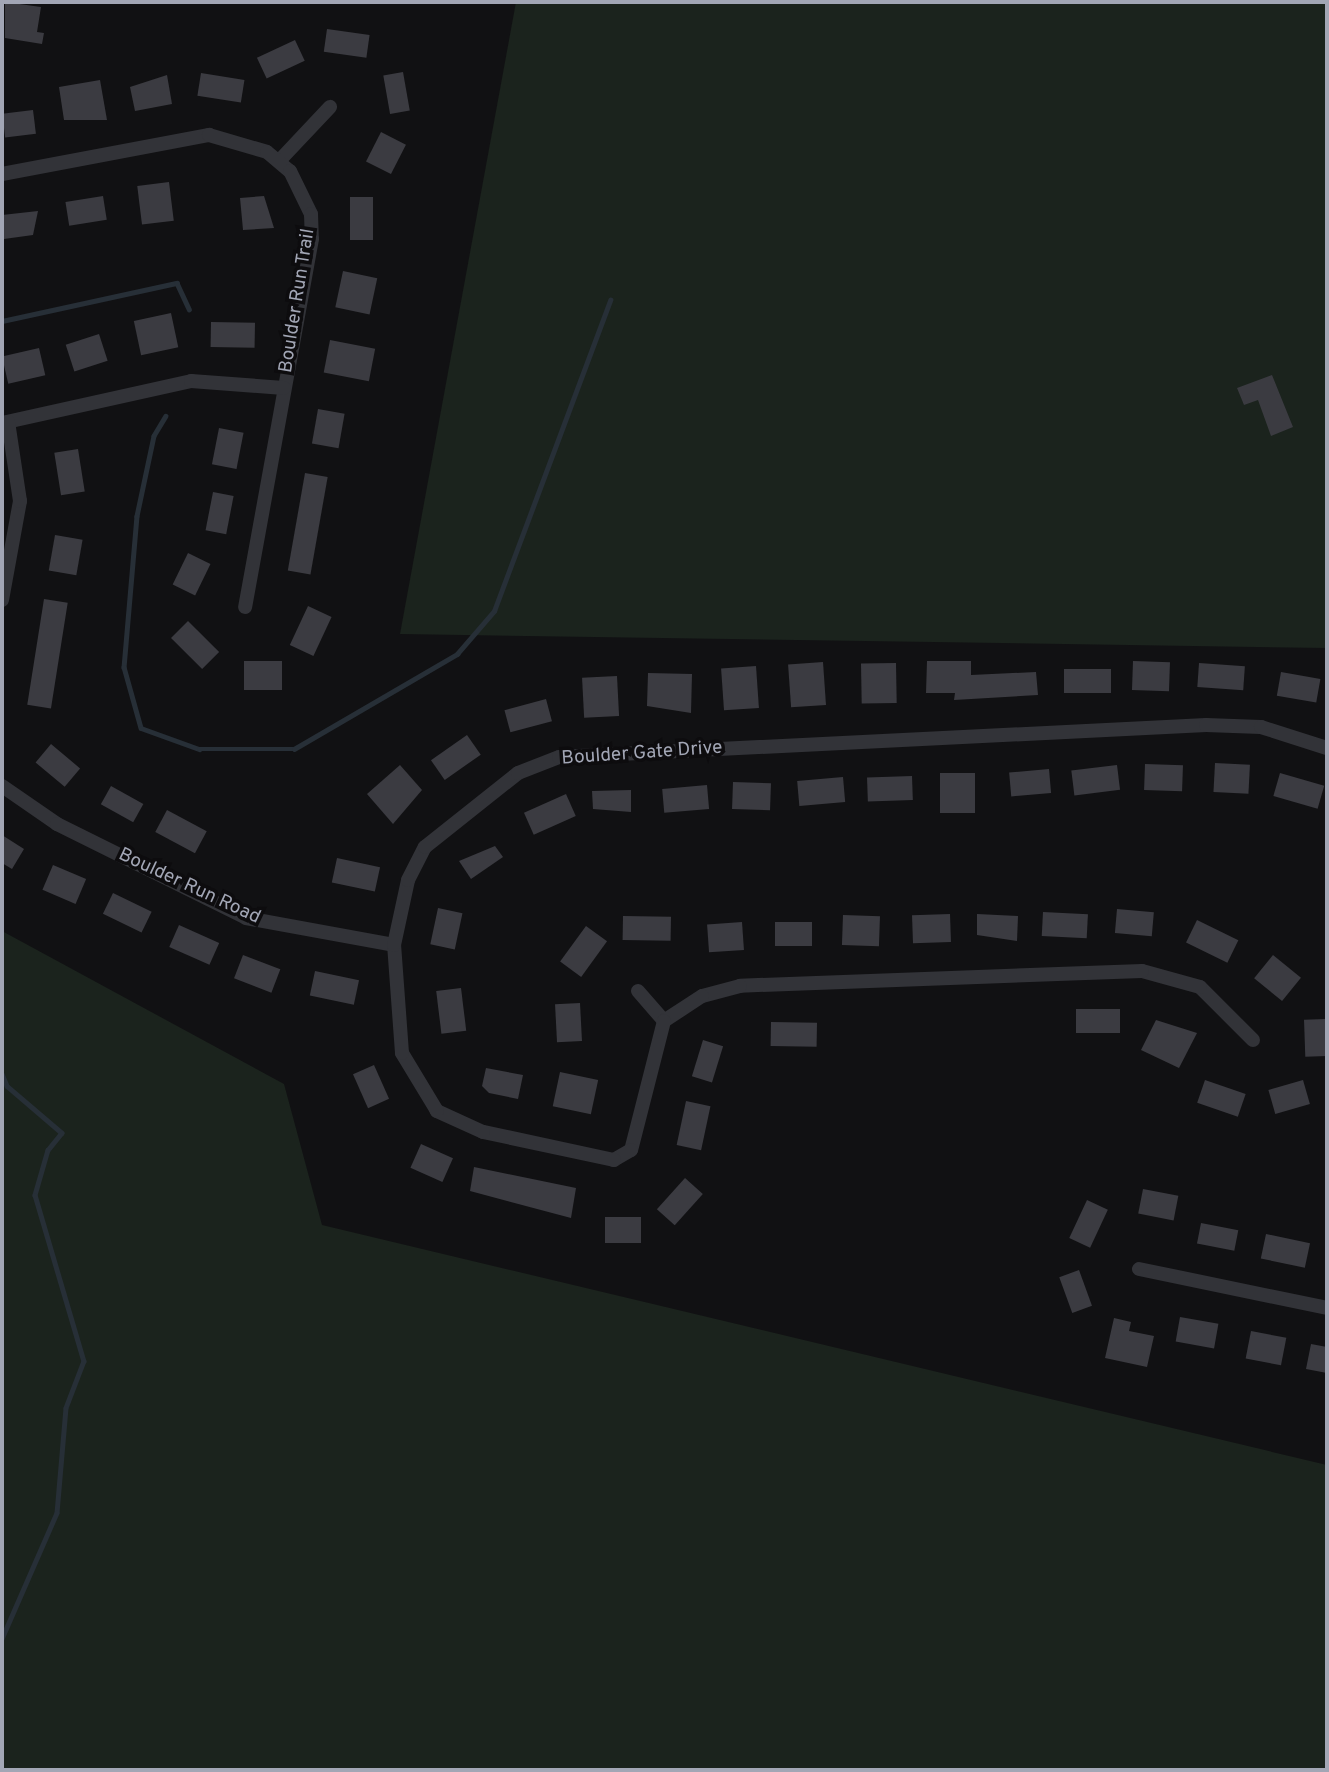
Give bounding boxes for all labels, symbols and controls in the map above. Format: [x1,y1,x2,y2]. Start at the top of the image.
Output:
street label: Boulder Run Trail [275,227,321,375]
street label: Boulder Gate Drive [561,737,723,771]
street label: Boulder Run Road [114,844,264,930]

